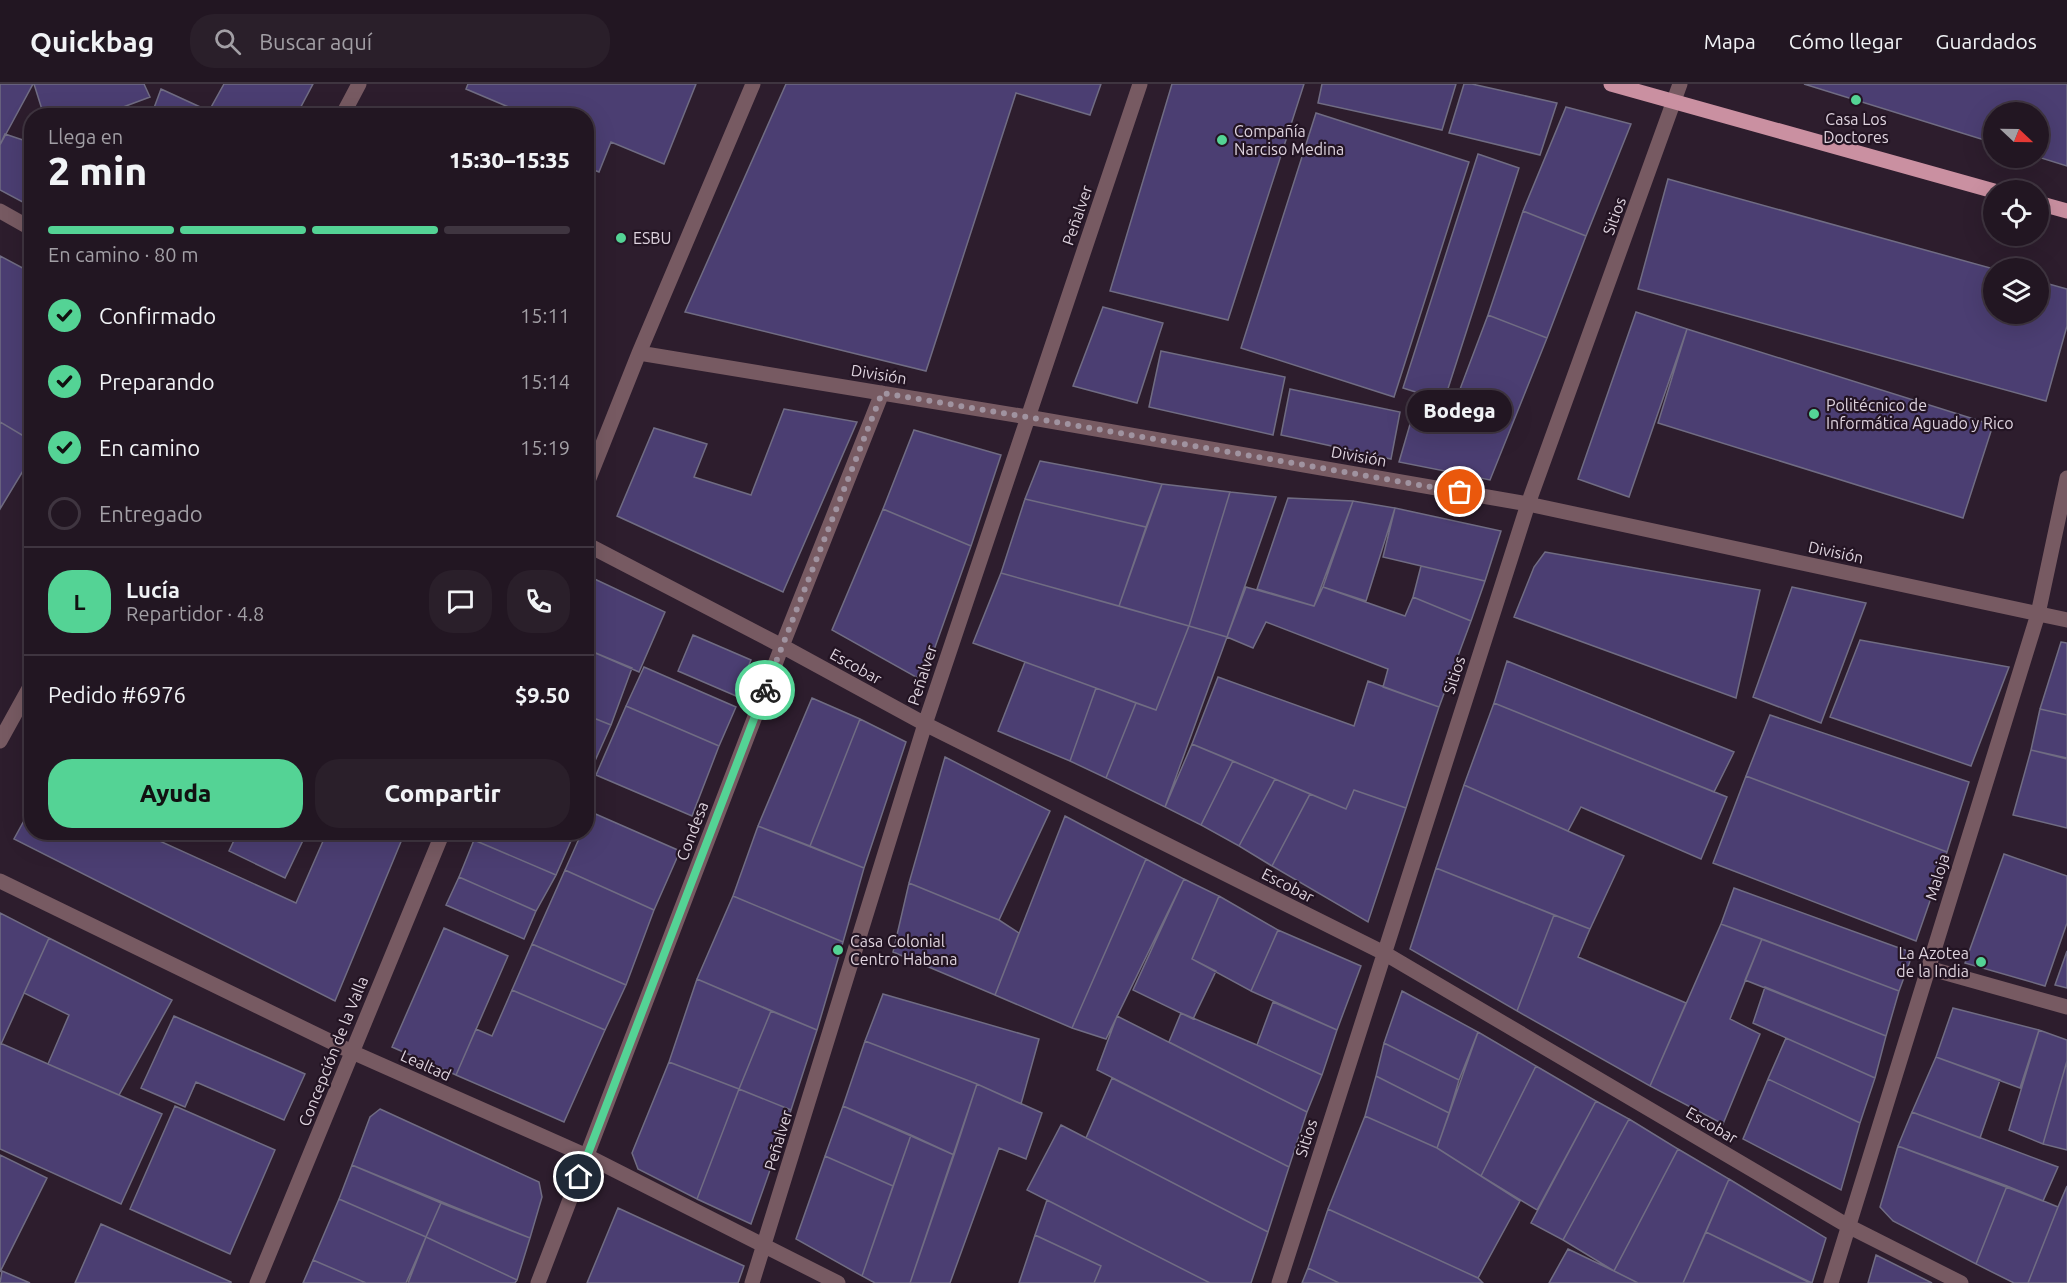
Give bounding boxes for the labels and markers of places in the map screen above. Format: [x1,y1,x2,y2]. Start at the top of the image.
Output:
marker: Casa Los Doctores [1849,93,1863,107]
place label: Casa Los Doctores [1823,110,1889,146]
place label: Compañía Narciso Medina [1234,122,1344,158]
marker: Compañía Narciso Medina [1215,133,1229,147]
place label: ESBU [633,229,671,247]
marker: ESBU [614,231,628,245]
callout: Bodega [1408,390,1512,432]
place label: Politécnico de Informática Aguado y Rico [1826,396,2014,432]
marker: Politécnico de Informática Aguado y Rico [1807,407,1821,421]
pin [1434,466,1485,517]
place label: Casa Colonial Centro Habana [850,932,957,968]
marker: Casa Colonial Centro Habana [831,943,845,957]
place label: La Azotea de la India [1896,944,1969,980]
marker: La Azotea de la India [1974,955,1988,969]
pin [553,1151,604,1202]

